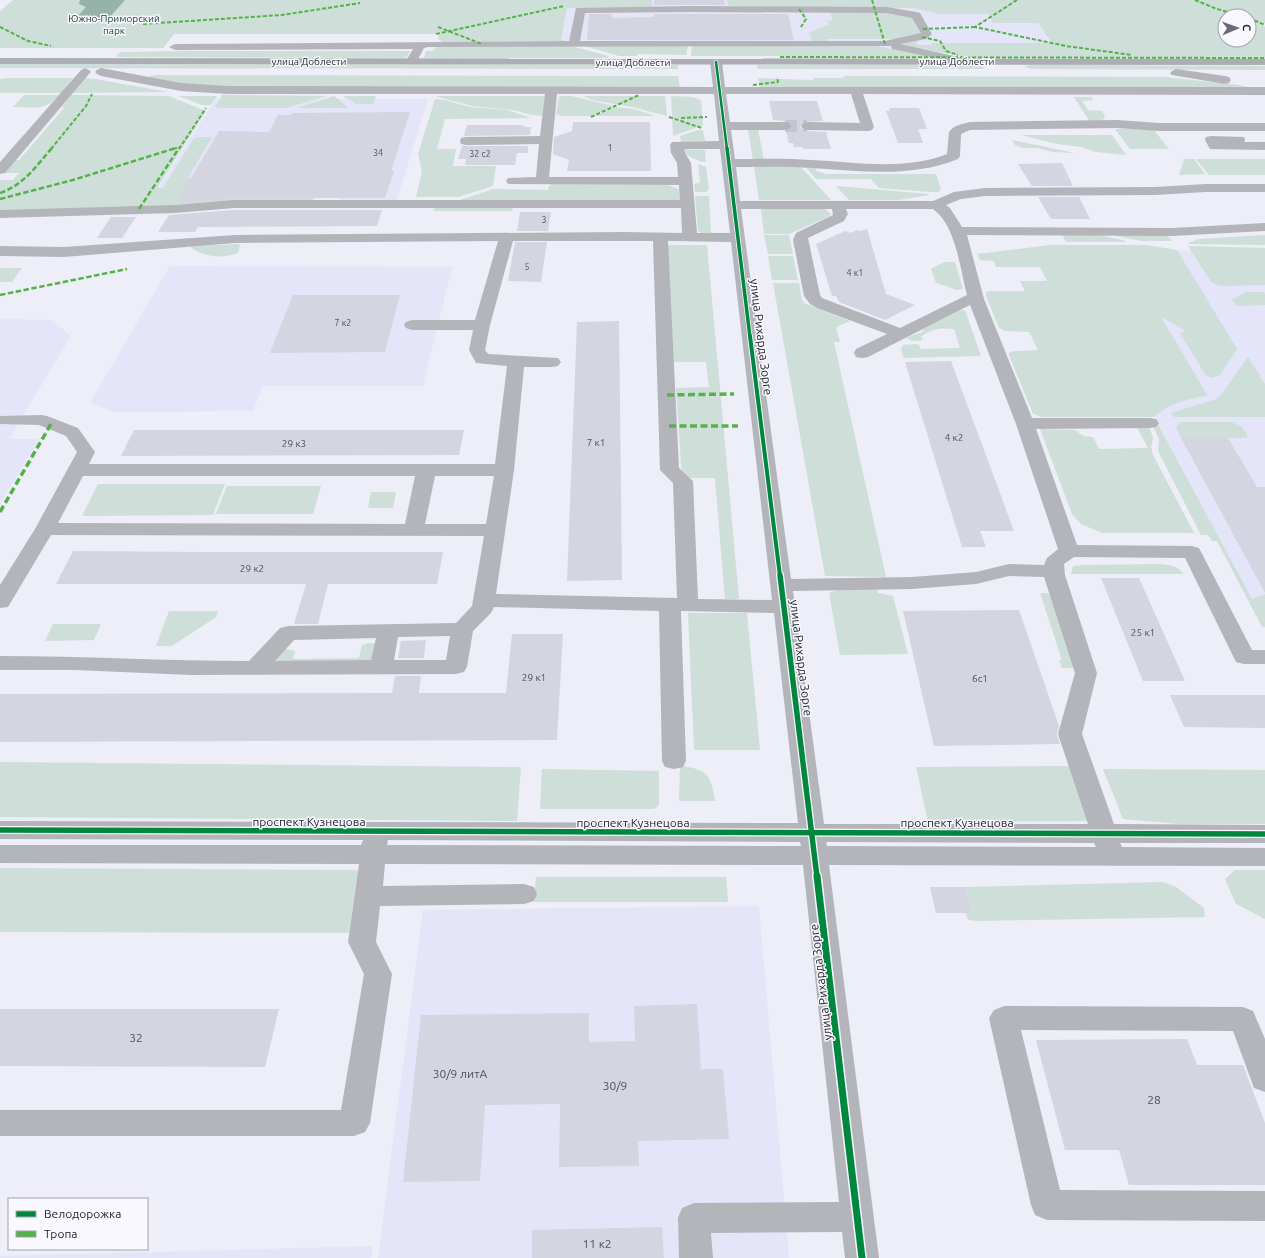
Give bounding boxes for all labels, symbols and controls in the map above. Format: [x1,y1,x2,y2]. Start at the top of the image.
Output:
north arrow [1217,8,1257,48]
park label: Южно-Приморский парк [68,13,160,36]
text: С [1241,24,1253,31]
street label: улица Доблести [272,56,346,67]
street label: улица Доблести [920,56,994,67]
street label: улица Доблести [596,57,670,68]
house number: 1 [607,143,613,153]
house number: 34 [373,148,383,158]
house number: 32 с2 [469,149,491,159]
house number: 3 [541,215,547,225]
house number: 5 [524,262,530,272]
house number: 4 к1 [847,268,863,278]
street label: улица Рихарда Зорге [748,278,775,396]
house number: 7 к2 [335,318,351,328]
house number: 4 к2 [945,432,963,443]
house number: 7 к1 [587,437,605,448]
house number: 29 к3 [282,438,306,449]
house number: 29 к2 [240,563,264,574]
street label: улица Рихарда Зорге [788,599,815,717]
house number: 25 к1 [1131,627,1155,638]
house number: 29 к1 [522,672,546,683]
house number: 6с1 [972,673,988,684]
street label: проспект Кузнецова [252,815,366,828]
street label: проспект Кузнецова [576,816,690,829]
street label: проспект Кузнецова [900,816,1014,829]
street label: улица Рихарда Зорге [807,923,834,1041]
house number: 32 [129,1031,143,1044]
house number: 30/9 литА [433,1067,488,1080]
house number: 30/9 [603,1079,627,1092]
house number: 28 [1147,1093,1161,1106]
legend [8,1198,148,1250]
text: Велодорожка [44,1207,121,1220]
text: Тропа [44,1227,77,1240]
house number: 11 к2 [582,1237,612,1250]

